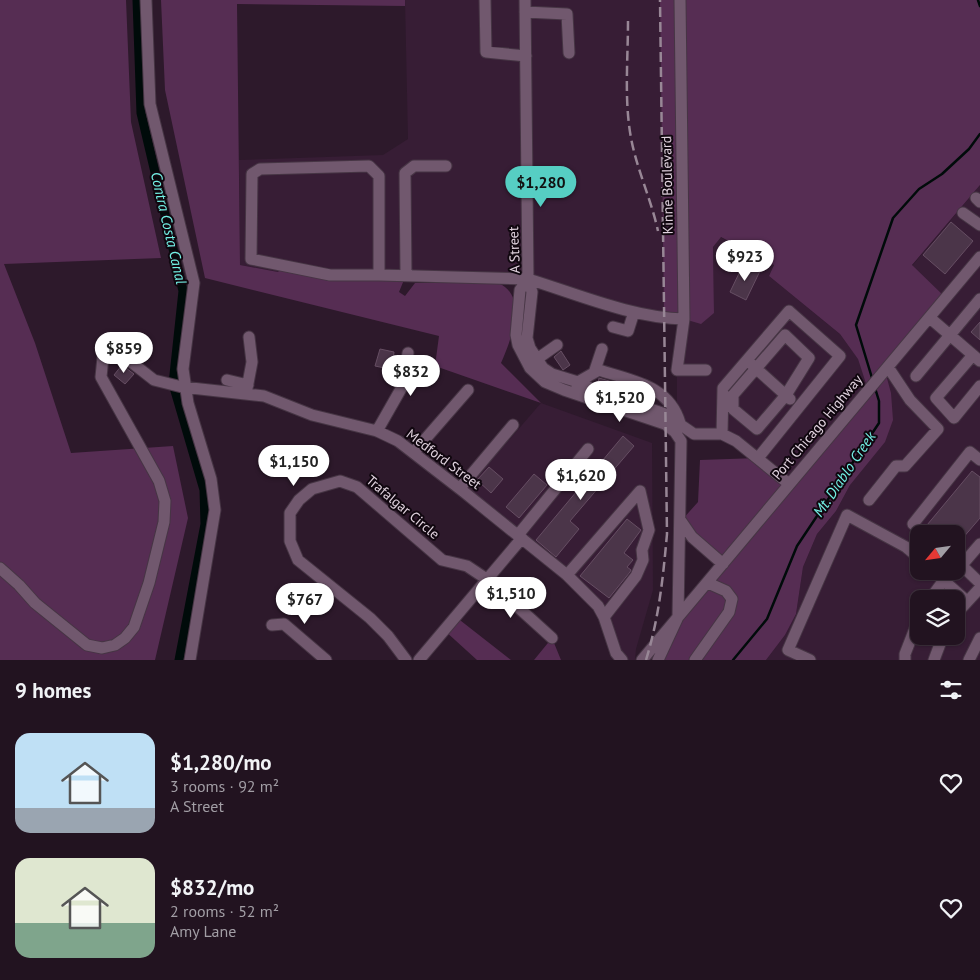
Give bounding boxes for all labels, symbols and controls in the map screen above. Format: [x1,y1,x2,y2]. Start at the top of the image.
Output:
street label: Kinne Boulevard [657,136,677,234]
pin: $1,280 [500,166,582,208]
water label: Contra Costa Canal [147,170,191,286]
text: $1,280 [516,172,566,192]
street label: A Street [504,226,524,274]
pin: $923 [715,240,775,282]
text: $923 [727,246,763,266]
pin: $859 [94,332,154,374]
text: $859 [106,338,142,358]
pin: $832 [381,354,441,397]
text: $832 [393,361,429,381]
street label: Port Chicago Highway [768,370,867,483]
pin: $1,520 [579,380,661,423]
text: $1,520 [595,387,645,407]
street label: Medford Street [403,425,485,493]
water label: Mt. Diablo Creek [808,427,880,520]
pin: $1,150 [253,444,335,487]
text: $1,150 [269,451,319,471]
pin: $1,620 [540,458,622,501]
text: $1,620 [556,465,606,485]
street label: Trafalgar Circle [363,471,443,543]
north arrow [910,525,965,580]
map controls [910,525,965,645]
pin: $1,510 [470,576,552,619]
pin: $767 [275,582,335,625]
text: $1,510 [486,583,536,603]
text: $767 [287,589,323,609]
button: layers [910,590,965,645]
icon: filters [937,676,965,704]
text: 9 homes [15,677,91,704]
text: $1,280/mo [170,749,272,776]
icon: home [55,753,115,813]
icon: heart [937,769,965,797]
text: 3 rooms · 92 m² [170,776,279,796]
text: A Street [170,796,224,816]
text: $832/mo [170,874,254,901]
icon: home [55,878,115,938]
icon: heart [937,894,965,922]
text: 2 rooms · 52 m² [170,901,279,921]
text: Amy Lane [170,921,236,941]

